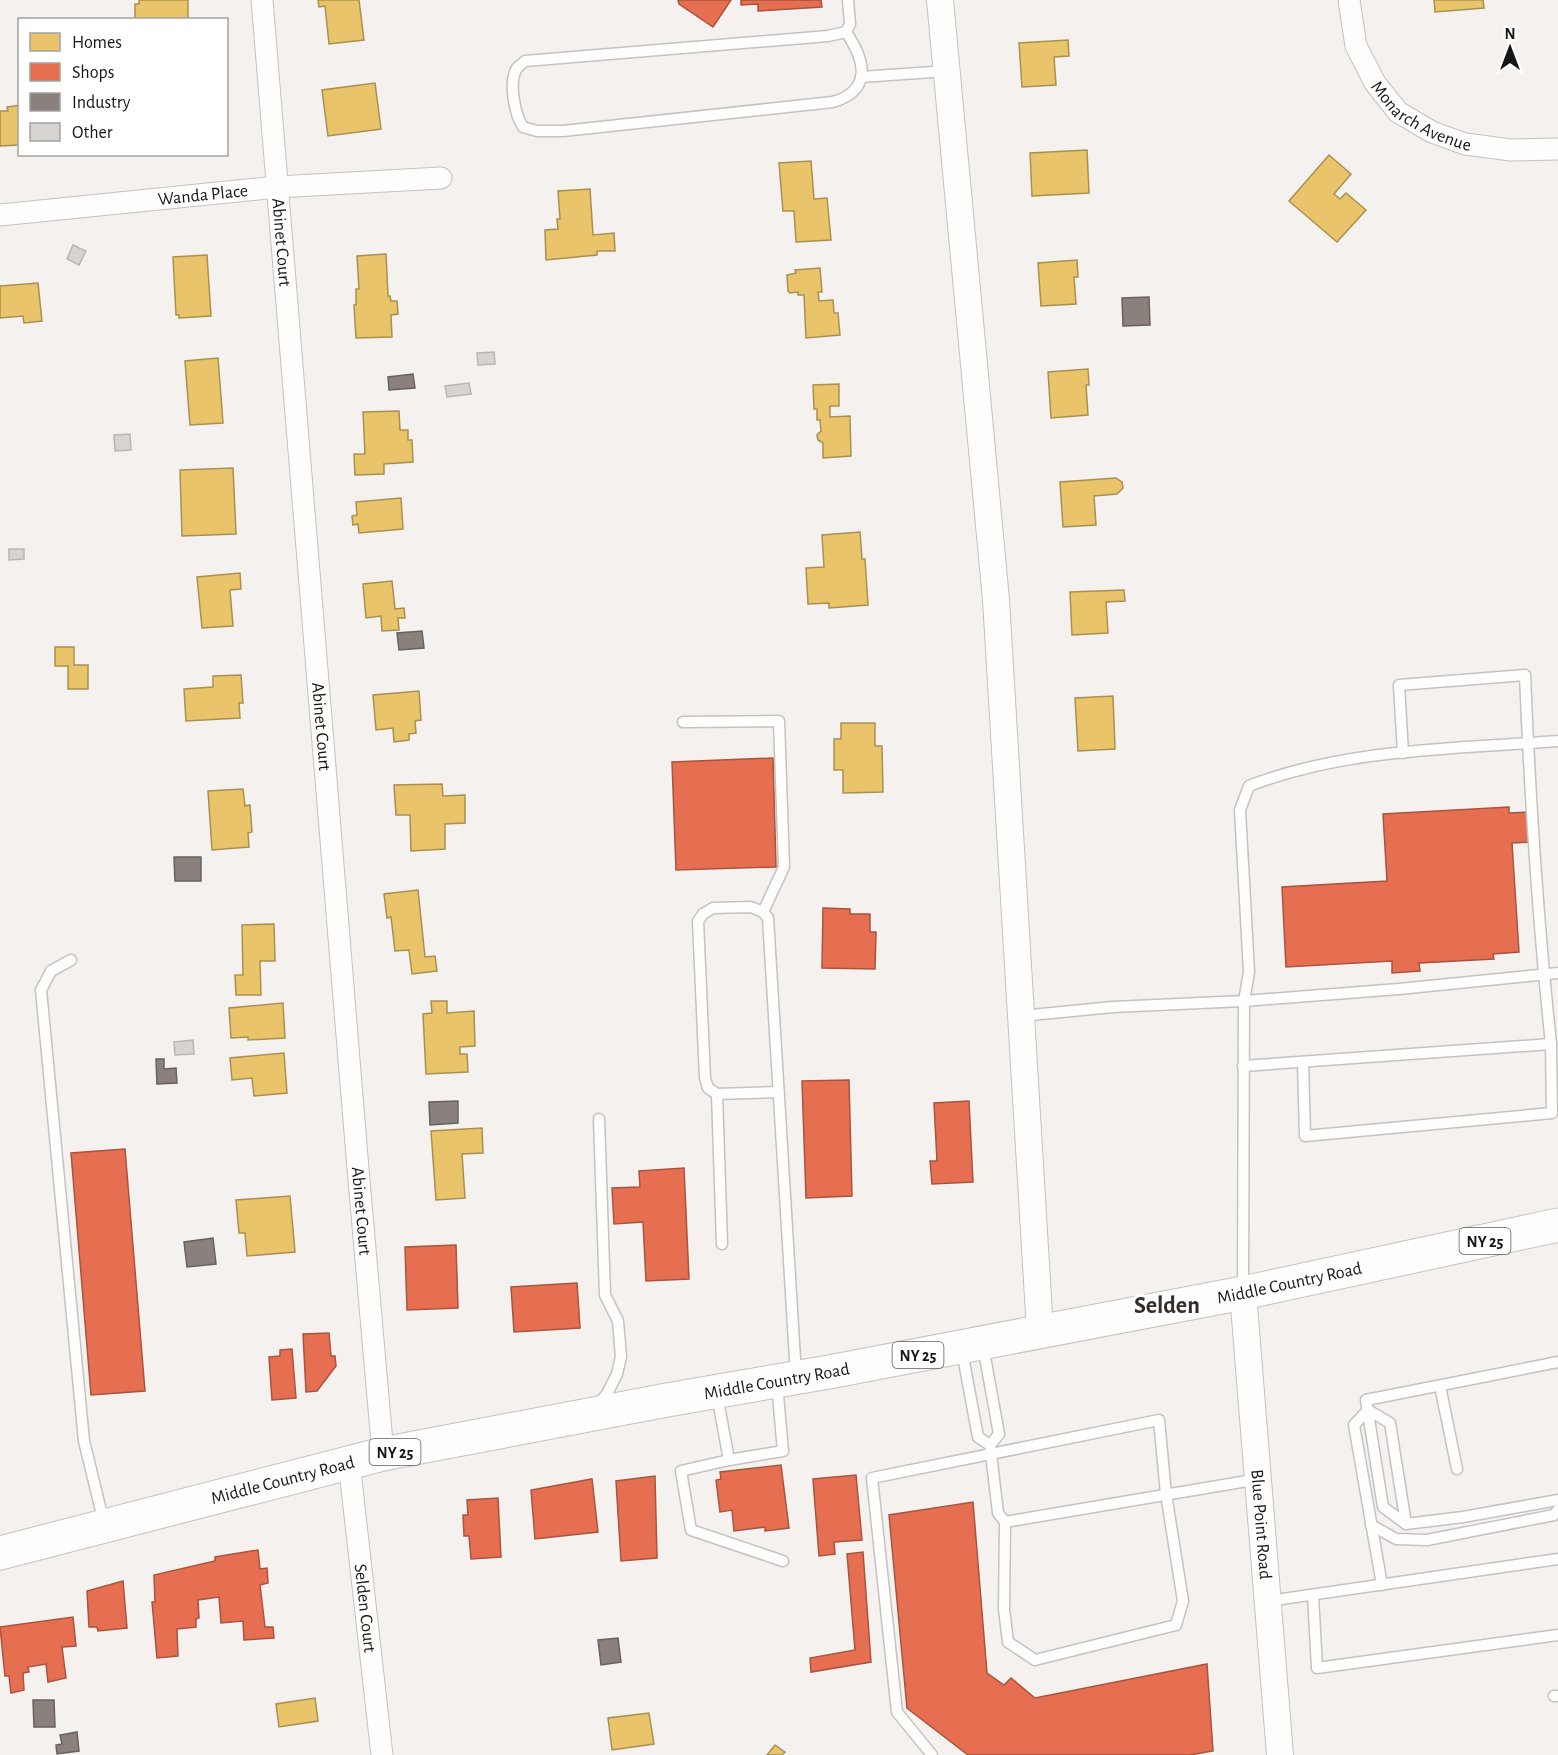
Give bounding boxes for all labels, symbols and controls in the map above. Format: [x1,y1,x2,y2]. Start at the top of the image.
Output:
legend [18,18,228,156]
north arrow [1480,18,1540,78]
text: N [1504,26,1516,42]
text: Homes [72,34,122,52]
text: Shops [72,64,114,82]
street label: Monarch Avenue [1367,78,1472,155]
text: Industry [72,94,131,112]
text: Other [72,124,113,142]
street label: Wanda Place [157,182,249,209]
street label: Abinet Court [268,197,294,288]
street label: Abinet Court [308,682,333,772]
street label: Abinet Court [348,1166,374,1256]
road number: NY 25 [1460,1228,1510,1254]
street label: Middle Country Road [1216,1260,1364,1308]
district label: Selden [1134,1294,1200,1318]
road number: NY 25 [892,1342,944,1368]
street label: Middle Country Road [703,1360,851,1403]
road number: NY 25 [370,1439,420,1465]
street label: Middle Country Road [209,1454,357,1508]
street label: Blue Point Road [1247,1469,1274,1580]
street label: Selden Court [351,1563,378,1654]

